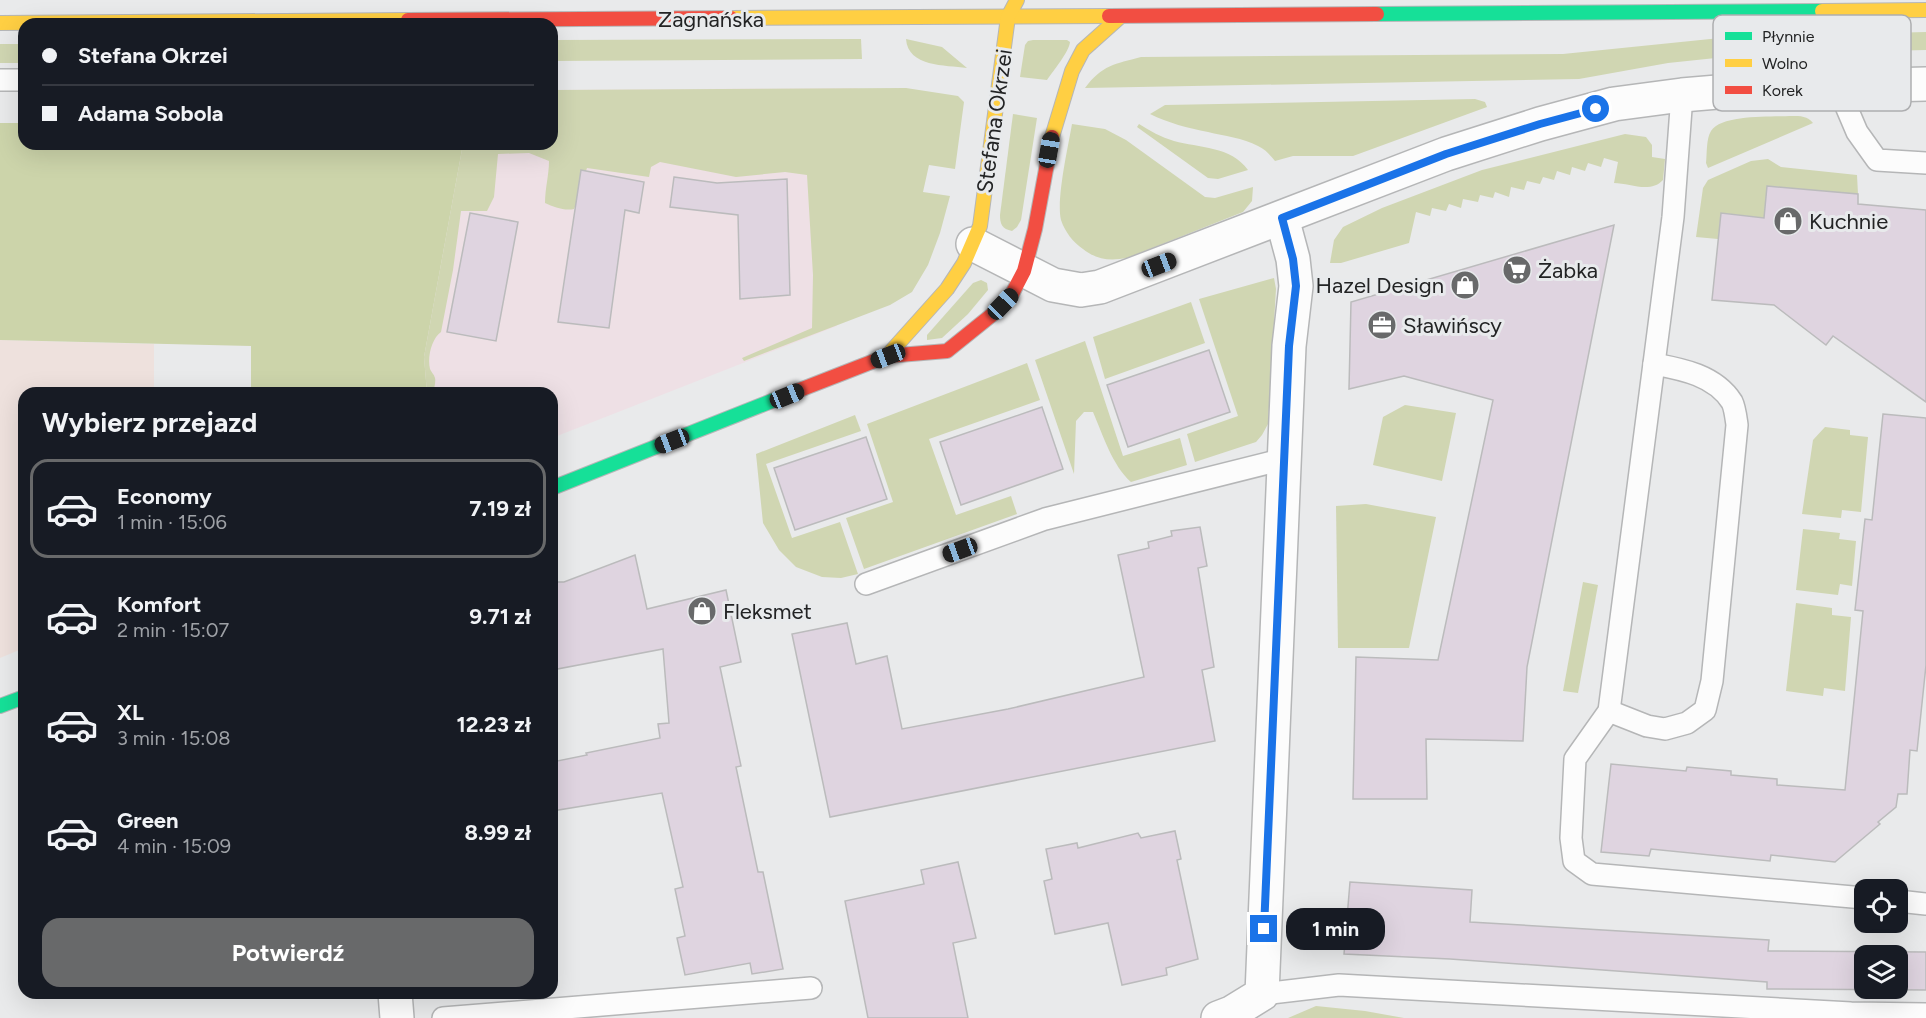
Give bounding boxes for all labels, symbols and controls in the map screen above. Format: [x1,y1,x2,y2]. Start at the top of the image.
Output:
street label: Zagnańska [658,6,764,33]
legend [1713,15,1911,111]
text: Płynnie [1762,27,1815,46]
text: Stefana Okrzei [78,42,228,69]
street label: Stefana Okrzei [971,47,1018,195]
text: Wolno [1762,54,1808,73]
text: Korek [1762,81,1803,100]
route start [1582,95,1609,122]
text: Adama Sobola [78,100,224,127]
car [1037,131,1061,169]
shop icon: Kuchnie [1772,205,1804,237]
place label: Kuchnie [1809,208,1888,235]
car [1139,250,1179,280]
supermarket icon: Żabka [1501,254,1533,286]
place label: Żabka [1538,257,1598,284]
shop icon: Hazel Design [1449,269,1481,301]
place label: Hazel Design [1315,272,1444,299]
car [984,285,1022,323]
office icon: Sławińscy [1366,309,1398,341]
place label: Sławińscy [1403,312,1502,339]
car [868,341,908,371]
car [767,381,807,411]
text: Wybierz przejazd [42,406,257,439]
car [652,426,692,456]
icon: car [45,482,99,536]
text: Economy [117,483,212,510]
text: 7.19 zł [469,495,531,522]
text: 1 min · 15:06 [117,510,227,534]
car [940,535,980,565]
icon: car [45,590,99,644]
text: Komfort [117,591,201,618]
shop icon: Fleksmet [686,595,718,627]
place label: Fleksmet [723,598,812,625]
text: 9.71 zł [469,603,531,630]
text: 2 min · 15:07 [117,618,229,642]
icon: car [45,698,99,752]
text: XL [117,699,144,726]
text: 12.23 zł [457,711,531,738]
text: 3 min · 15:08 [117,726,231,750]
icon: car [45,806,99,860]
text: Green [117,807,179,834]
text: 8.99 zł [465,819,531,846]
text: 4 min · 15:09 [117,834,231,858]
map controls [1854,879,1908,999]
button: locate [1854,879,1908,933]
callout: 1 min [1285,908,1384,950]
route end [1250,915,1277,942]
text: 1 min [1312,917,1359,941]
button: Potwierdź [42,918,534,987]
button: layers [1854,945,1908,999]

